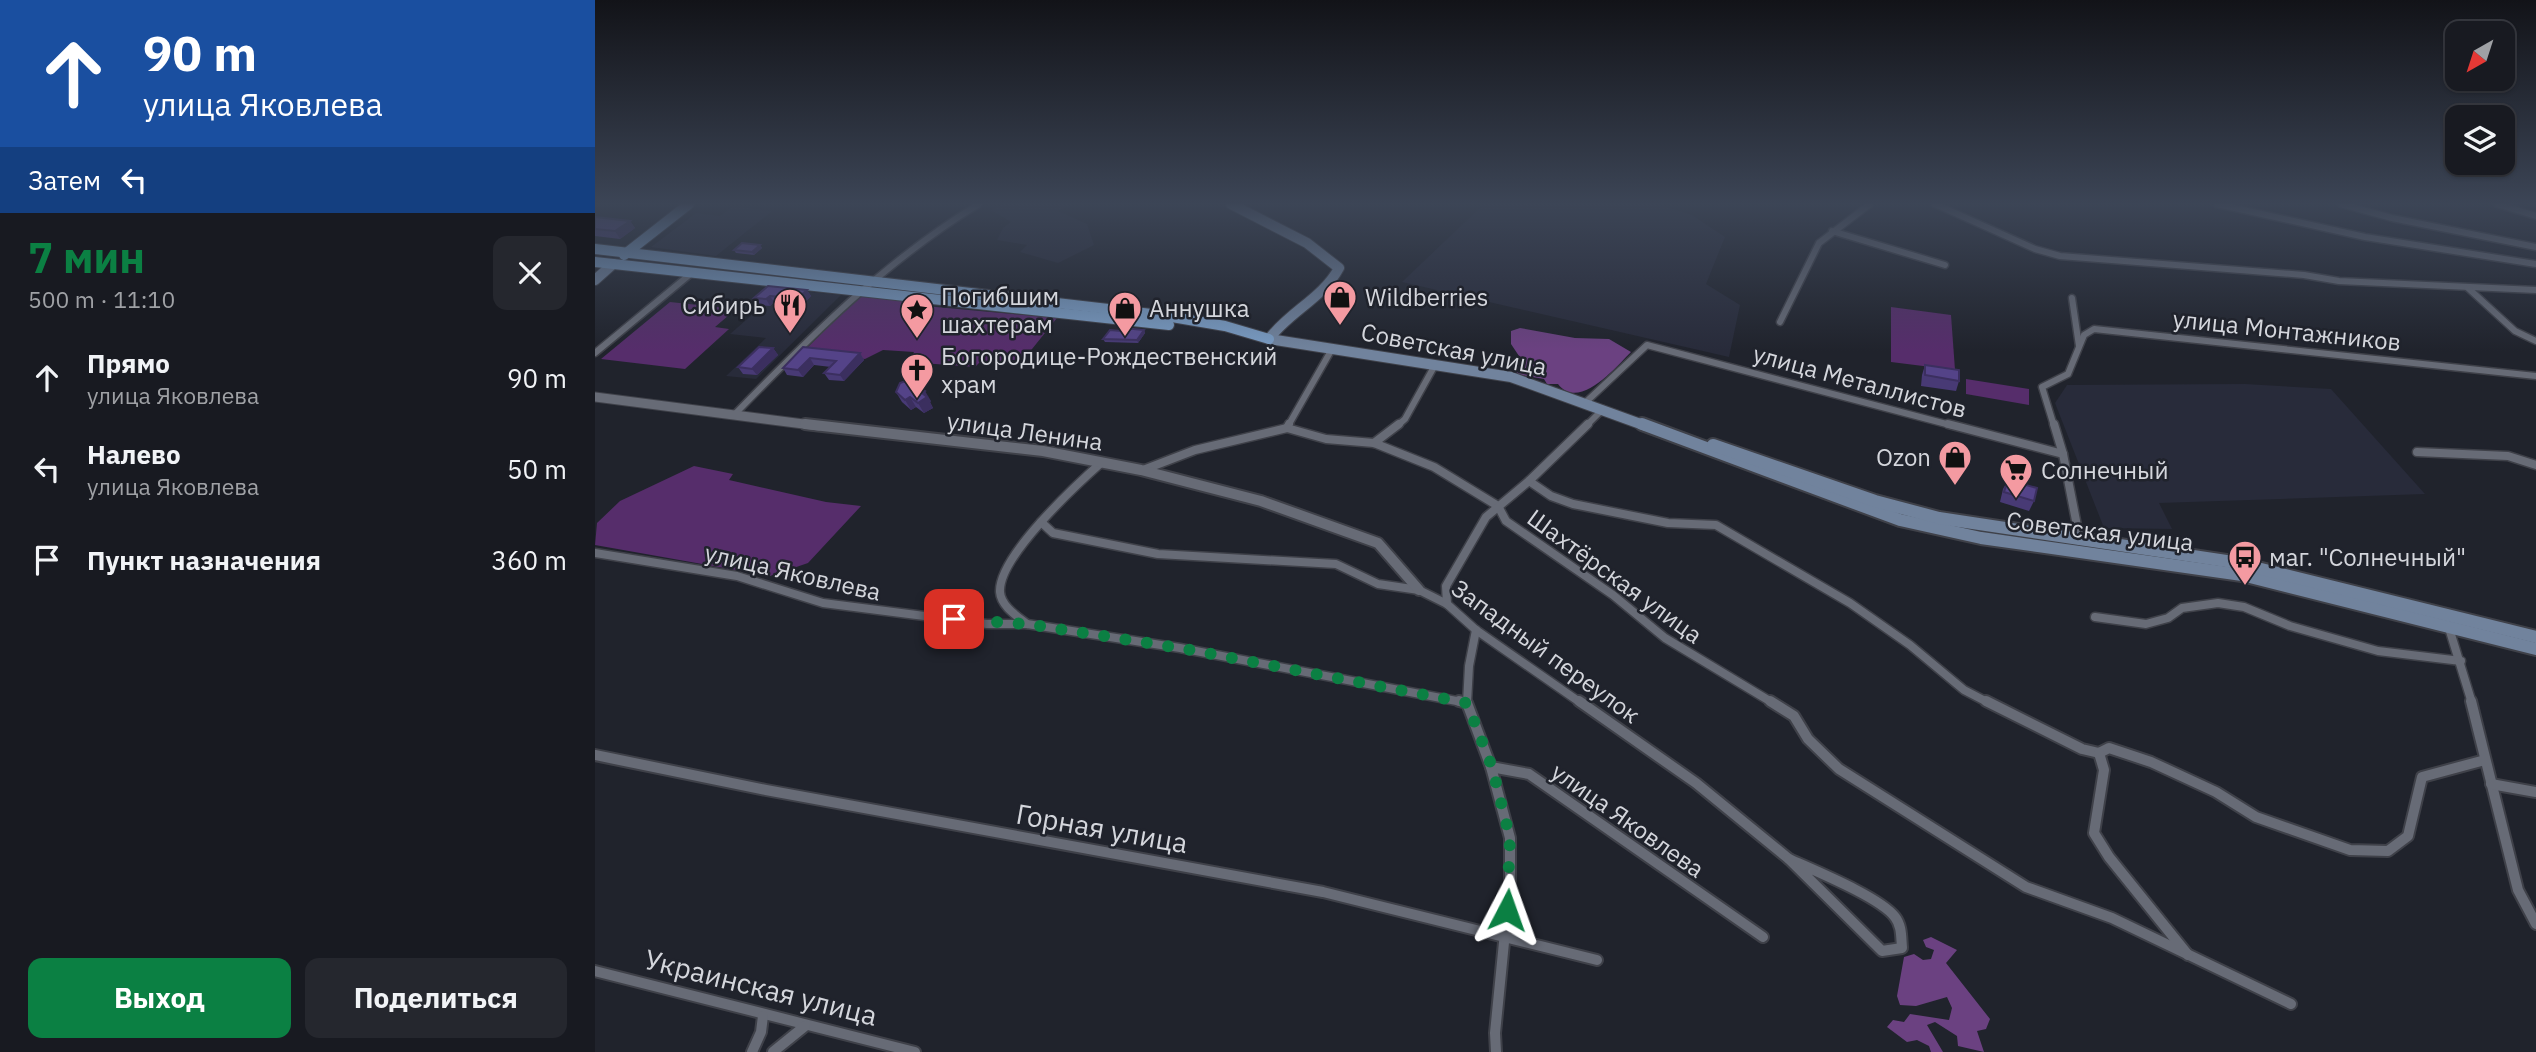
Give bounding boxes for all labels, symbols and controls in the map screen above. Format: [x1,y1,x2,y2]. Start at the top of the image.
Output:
text: 90 m [143,21,257,84]
north arrow [2445,21,2515,91]
map controls [2445,21,2515,175]
icon: ahead [28,28,119,119]
text: улица Яковлева [143,83,383,125]
button: layers [2445,105,2515,175]
icon: left [115,161,153,199]
text: Затем [28,163,101,197]
text: 7 мин [28,230,145,285]
button: close [493,236,567,310]
shop icon: Wildberries [1321,278,1359,327]
place label: Погибшим шахтерам [941,280,1059,340]
place label: Wildberries [1365,281,1488,313]
text: 500 m · 11:10 [28,284,175,314]
restaurant icon: Сибирь [771,286,809,335]
place label: Сибирь [682,289,765,321]
shop icon: Аннушка [1106,289,1144,338]
place icon: Погибшим шахтерам [898,291,936,340]
place label: Аннушка [1149,292,1250,324]
street label: улица Монтажников [2171,302,2403,358]
street label: Советская улица [1358,315,1550,383]
street label: улица Металлистов [1750,337,1970,425]
place label: Богородице-Рождественский храм [941,340,1277,400]
text: Прямо [87,346,170,380]
church icon: Богородице-Рождественский храм [898,351,936,400]
icon: ahead [28,359,66,397]
text: 90 m [507,361,567,395]
text: улица Яковлева [87,380,259,410]
street label: улица Ленина [945,404,1105,458]
text: Налево [87,437,181,471]
shop icon: Ozon [1936,438,1974,487]
place label: Ozon [1876,441,1931,473]
icon: left [28,450,66,488]
supermarket icon: Солнечный [1997,451,2035,500]
text: 50 m [507,452,567,486]
place label: Солнечный [2041,454,2169,486]
text: улица Яковлева [87,471,259,501]
street label: Шахтёрская улица [1521,502,1709,650]
street label: Советская улица [2005,504,2196,558]
street label: улица Яковлева [702,536,884,608]
bus stop icon: маг. "Солнечный" [2226,538,2264,587]
icon: arrive [28,541,66,579]
place label: маг. "Солнечный" [2269,541,2466,573]
text: Пункт назначения [87,543,321,577]
text: 360 m [491,543,567,577]
street label: Западный переулок [1445,572,1647,730]
pin [924,589,984,649]
icon: arrive [935,600,973,638]
street label: улица Яковлева [1545,755,1711,885]
street label: Горная улица [1013,795,1191,861]
position arrow [1470,873,1544,947]
street label: Украинская улица [641,940,881,1034]
button: Выход [28,958,291,1038]
button: Поделиться [305,958,567,1038]

